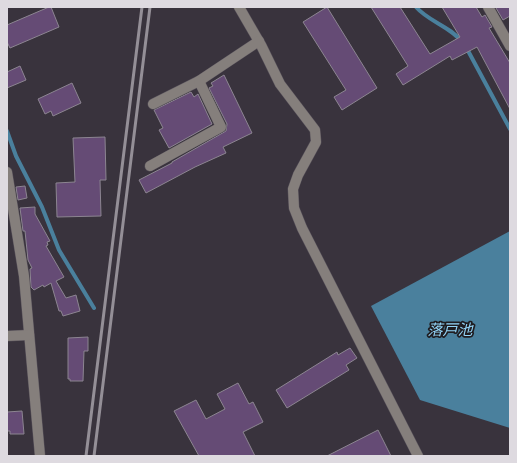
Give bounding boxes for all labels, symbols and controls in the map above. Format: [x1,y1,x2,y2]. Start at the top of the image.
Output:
water label: 落戸池 [427,321,474,340]

